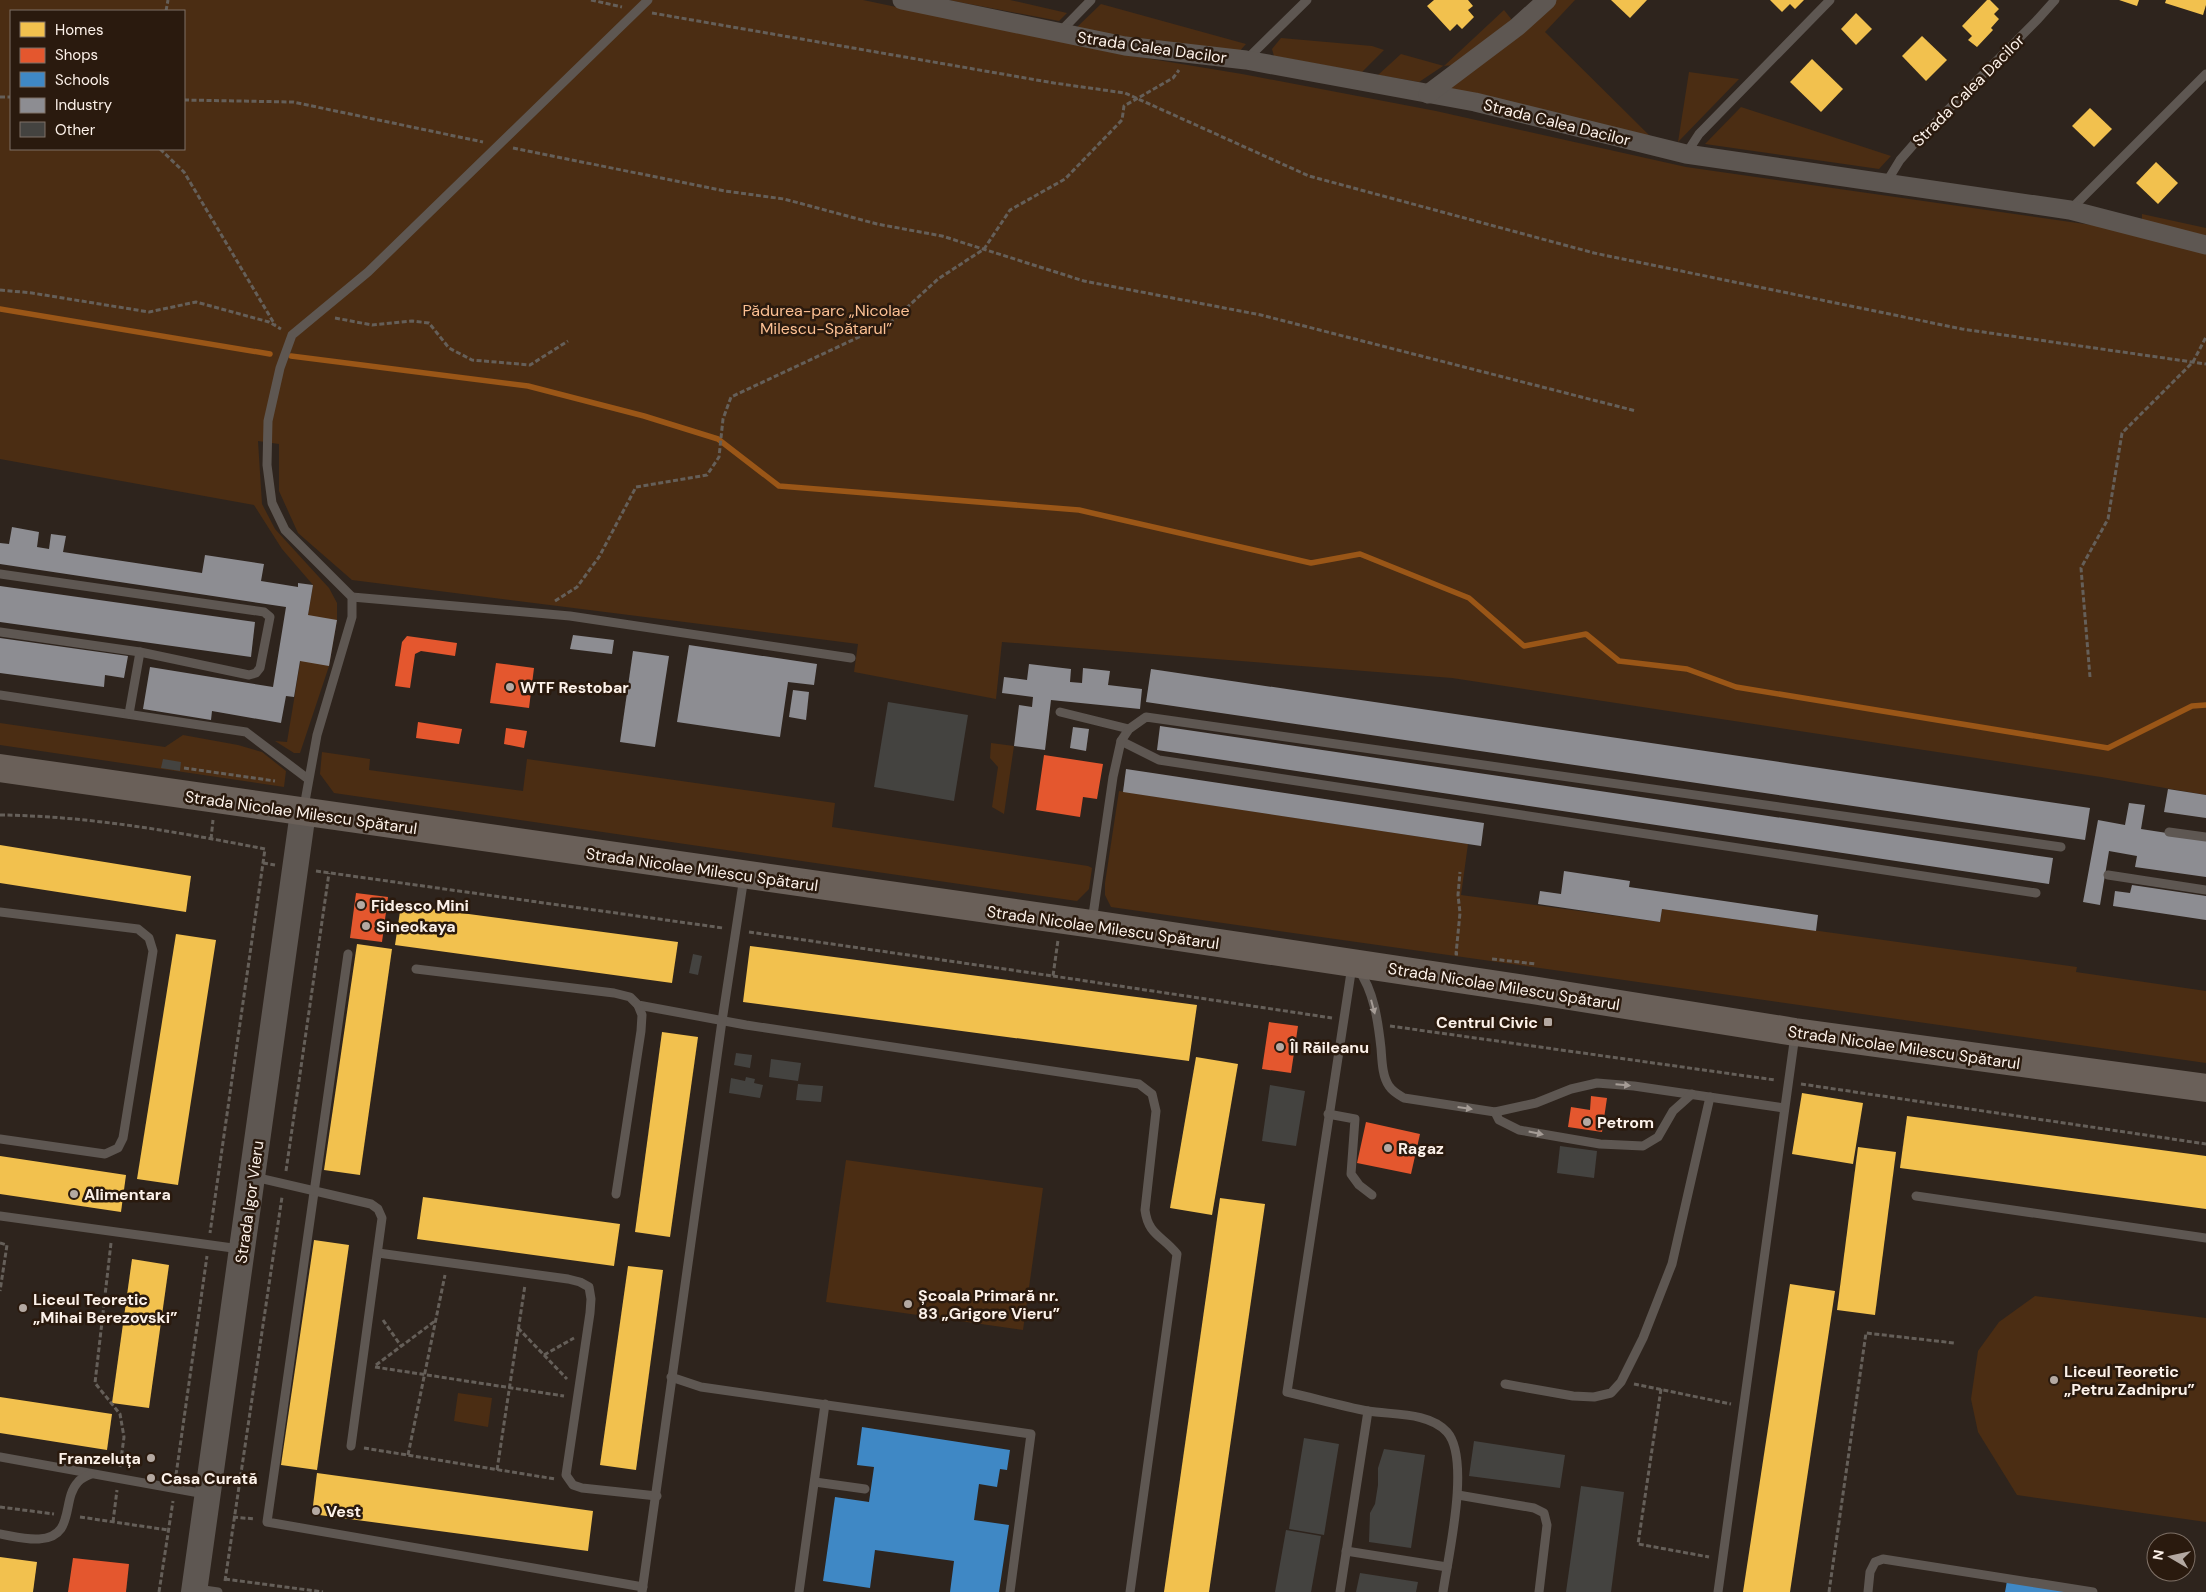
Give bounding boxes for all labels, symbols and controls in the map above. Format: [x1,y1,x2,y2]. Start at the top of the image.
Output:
legend [10,10,185,150]
text: Homes [55,20,104,40]
street label: Strada Calea Dacilor [1076,27,1228,68]
street label: Strada Calea Dacilor [1908,30,2029,151]
text: Shops [55,45,98,65]
text: Schools [55,70,110,90]
street label: Strada Calea Dacilor [1481,94,1633,151]
text: Industry [55,95,113,115]
text: Other [55,120,96,140]
park label: Pădurea-parc „Nicolae Milescu-Spătarul” [742,300,910,339]
place label: WTF Restobar [520,677,629,698]
marker: WTF Restobar [504,681,516,693]
street label: Strada Nicolae Milescu Spătarul [183,786,418,839]
street label: Strada Nicolae Milescu Spătarul [584,843,819,896]
place label: Fidesco Mini [371,895,469,916]
marker: Fidesco Mini [355,899,367,911]
street label: Strada Nicolae Milescu Spătarul [985,901,1220,954]
place label: Sineokaya [376,916,456,937]
marker: Sineokaya [360,920,372,932]
street label: Strada Nicolae Milescu Spătarul [1387,958,1621,1015]
one-way arrow [1369,999,1377,1014]
place label: Centrul Civic [1436,1012,1538,1033]
marker: Centrul Civic [1542,1016,1554,1028]
street label: Strada Nicolae Milescu Spătarul [1786,1021,2021,1074]
place label: ÎI Răileanu [1289,1037,1369,1058]
marker: ÎI Răileanu [1274,1041,1286,1053]
one-way arrow [1615,1081,1631,1089]
one-way arrow [1457,1104,1473,1112]
place label: Petrom [1597,1112,1654,1133]
marker: Petrom [1581,1116,1593,1128]
one-way arrow [1528,1130,1544,1138]
place label: Ragaz [1398,1138,1444,1159]
street label: Strada Igor Vieru [230,1139,269,1265]
marker: Ragaz [1382,1142,1394,1154]
place label: Alimentara [84,1184,171,1205]
marker: Alimentara [68,1188,80,1200]
place label: Școala Primară nr. 83 „Grigore Vieru” [918,1285,1060,1324]
place label: Liceul Teoretic „Mihai Berezovski” [33,1289,178,1328]
marker: Școala Primară nr. 83 „Grigore Vieru” [902,1298,914,1310]
marker: Liceul Teoretic „Mihai Berezovski” [17,1302,29,1314]
place label: Liceul Teoretic „Petru Zadnipru” [2064,1361,2195,1400]
marker: Liceul Teoretic „Petru Zadnipru” [2048,1374,2060,1386]
place label: Franzeluța [58,1448,141,1469]
marker: Franzeluța [145,1452,157,1464]
place label: Casa Curată [161,1468,258,1489]
marker: Casa Curată [145,1472,157,1484]
place label: Vest [326,1501,361,1522]
marker: Vest [310,1505,322,1517]
north arrow [2146,1532,2196,1582]
text: N [2148,1549,2168,1561]

